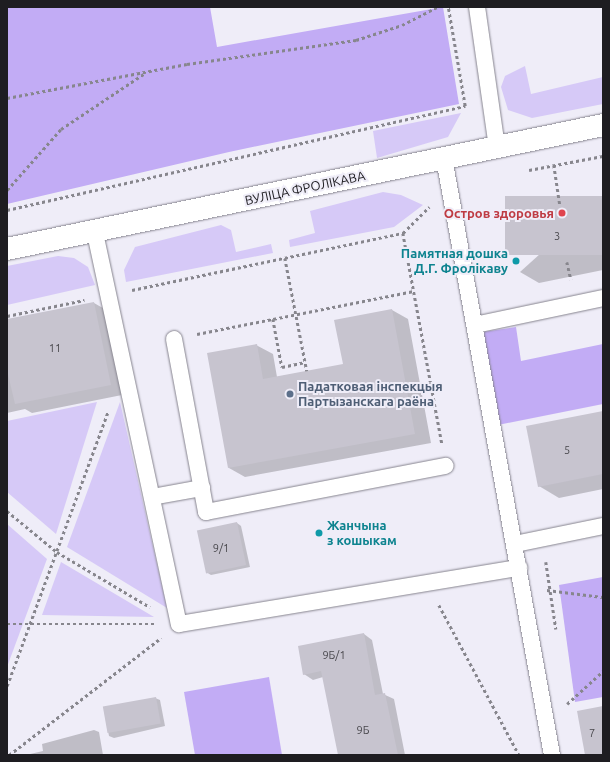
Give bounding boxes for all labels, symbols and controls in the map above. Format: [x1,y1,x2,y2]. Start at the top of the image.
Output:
street label: ВУЛІЦА ФРОЛІКАВА [243,168,367,208]
place label: Остров здоровья [444,205,554,221]
marker: Остров здоровья [557,208,567,218]
house number: 3 [554,229,560,243]
place label: Памятная дошка Д.Г. Фролікаву [401,246,508,277]
marker: Памятная дошка Д.Г. Фролікаву [511,256,521,266]
house number: 11 [49,341,61,355]
place label: Падатковая інспекцыя Партызанскага раёна [298,379,443,410]
marker: Падатковая інспекцыя Партызанскага раёна [285,389,295,399]
house number: 5 [564,443,570,457]
place label: Жанчына з кошыкам [327,518,397,549]
marker: Жанчына з кошыкам [314,528,324,538]
house number: 9/1 [213,541,229,555]
house number: 9Б/1 [322,648,346,662]
house number: 9Б [357,723,369,737]
house number: 7 [589,726,595,740]

